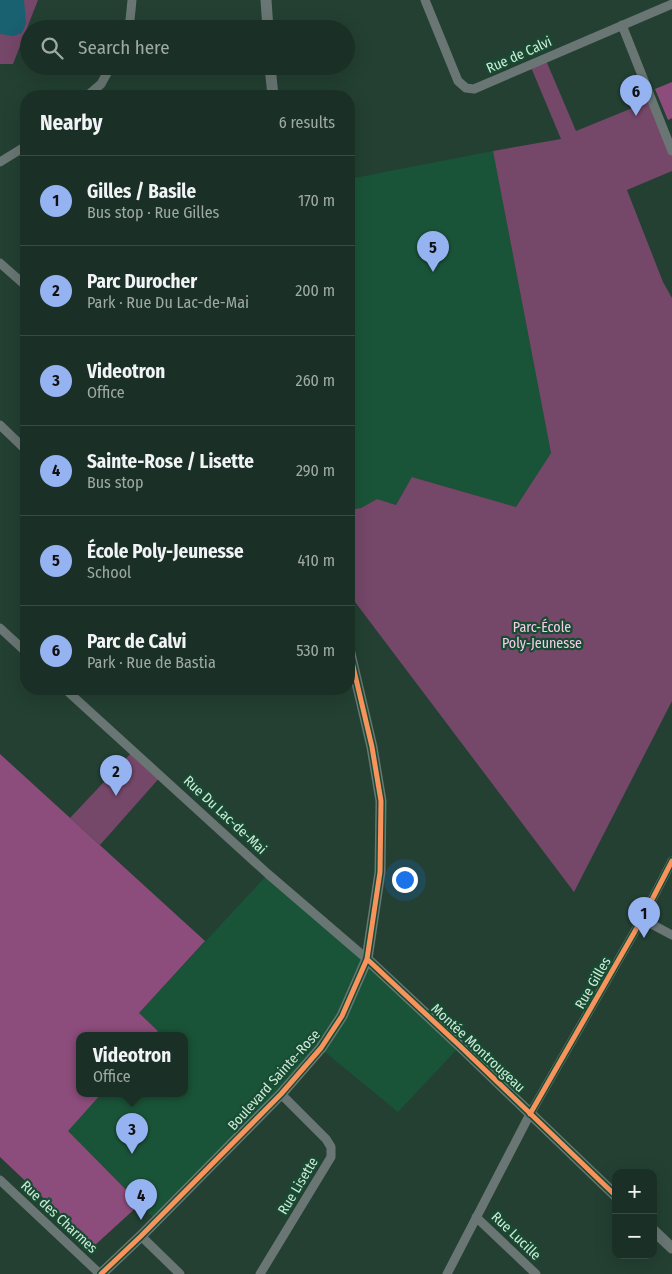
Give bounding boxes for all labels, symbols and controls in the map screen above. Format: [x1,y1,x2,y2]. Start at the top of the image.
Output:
search box [20,20,355,75]
street label: Rue de Calvi [484,33,554,77]
icon: search [38,34,66,62]
text: Search here [78,36,170,59]
pin: 6 [620,75,652,116]
text: Nearby [40,110,102,136]
text: 6 results [279,113,335,132]
text: Gilles / Basile [87,180,196,203]
text: 1 [53,191,59,210]
text: 170 m [298,191,335,210]
text: Bus stop · Rue Gilles [87,203,219,222]
pin: 5 [417,231,449,272]
text: Parc Durocher [87,270,197,293]
text: 2 [52,281,60,300]
text: 200 m [295,281,335,300]
text: Park · Rue Du Lac-de-Mai [87,293,249,312]
text: Videotron [87,360,165,383]
text: 3 [52,371,60,390]
text: 260 m [296,371,335,390]
text: Office [87,383,125,402]
text: Sainte-Rose / Lisette [87,450,254,473]
text: 4 [52,461,60,480]
text: 290 m [296,461,335,480]
text: Bus stop [87,473,143,492]
text: École Poly-Jeunesse [87,540,244,563]
text: 5 [52,551,60,570]
text: 410 m [297,551,335,570]
text: School [87,563,131,582]
park label: Parc-École Poly-Jeunesse [502,618,582,652]
text: Parc de Calvi [87,630,186,653]
text: 6 [52,641,60,660]
text: 530 m [296,641,335,660]
text: Park · Rue de Bastia [87,653,216,672]
pin: 2 [100,755,132,796]
street label: Rue Du Lac-de-Mai [180,772,270,858]
your location [392,867,418,893]
pin: 1 [628,897,660,938]
street label: Rue Gilles [571,954,615,1012]
street label: Montée Montrougeau [428,1000,528,1096]
street label: Boulevard Sainte-Rose [224,1026,324,1134]
popup [76,1032,188,1097]
text: Videotron [93,1044,171,1067]
text: Office [93,1067,131,1086]
pin: 3 [116,1113,148,1154]
street label: Rue Lisette [274,1154,322,1218]
map controls [612,1169,657,1259]
button: + [612,1169,657,1214]
street label: Rue des Charmes [17,1177,101,1257]
pin: 4 [125,1179,157,1220]
street label: Rue Lucille [488,1208,544,1264]
button: − [612,1214,657,1259]

